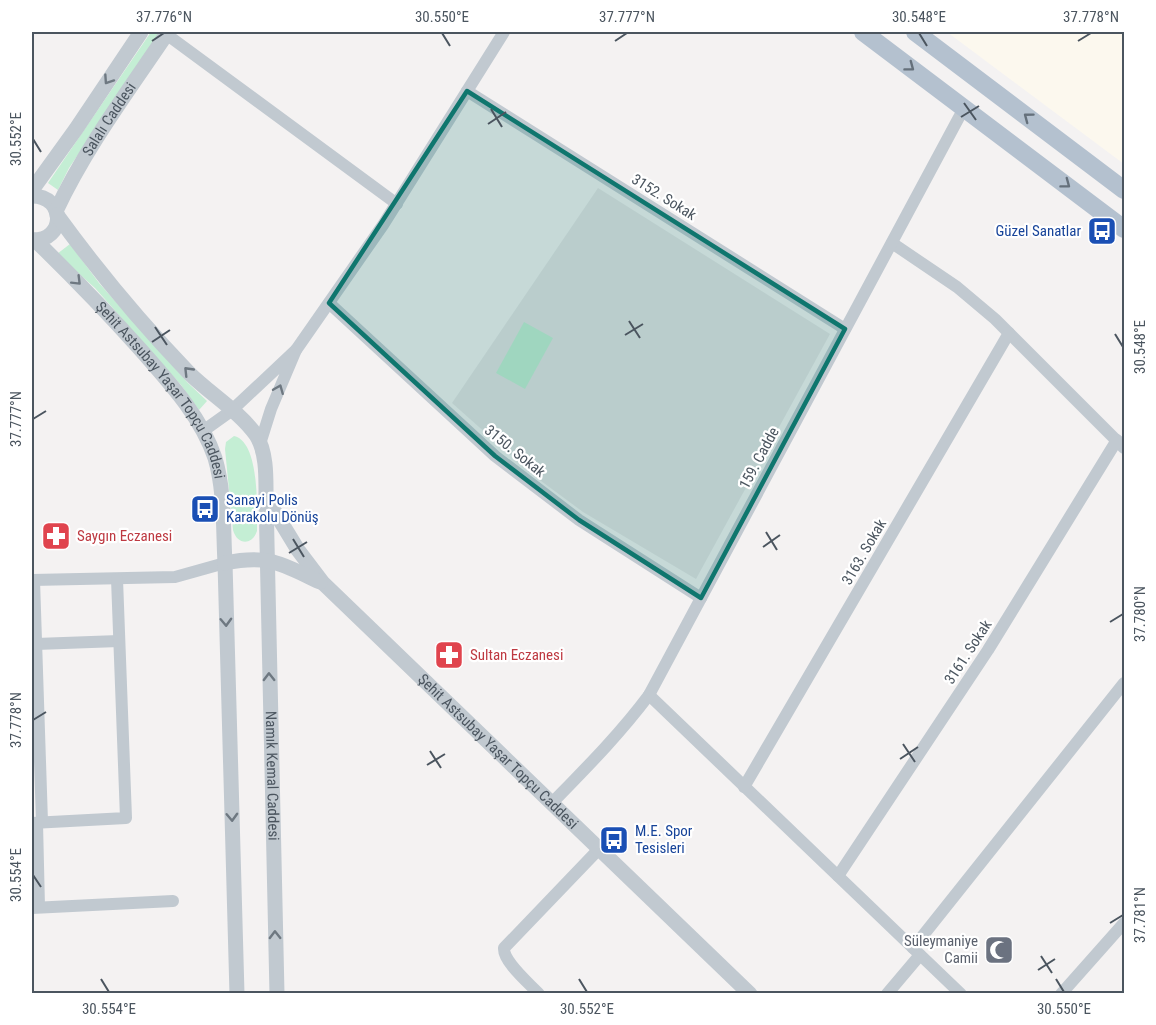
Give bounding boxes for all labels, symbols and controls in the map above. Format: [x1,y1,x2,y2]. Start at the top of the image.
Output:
text: 37.776°N [136,8,192,26]
text: 30.550°E [415,8,469,26]
text: 37.777°N [599,8,655,26]
text: 30.548°E [892,8,946,26]
text: 37.778°N [1063,8,1119,26]
one-way arrow [903,59,914,70]
one-way arrow [104,74,116,84]
street label: Salalı Caddesi [79,79,140,159]
text: 30.552°E [7,112,25,166]
one-way arrow [1023,113,1034,124]
street label: 3152. Sokak [628,170,700,224]
one-way arrow [1059,177,1070,188]
bus stop icon: Güzel Sanatlar [1086,215,1118,247]
place label: Güzel Sanatlar [995,222,1081,240]
one-way arrow [69,273,80,284]
street label: Şehit Astsubay Yaşar Topçu Caddesi [92,298,229,480]
text: 30.548°E [1131,320,1149,374]
one-way arrow [184,368,195,379]
one-way arrow [272,384,284,395]
text: 37.777°N [7,391,25,447]
street label: 3150. Sokak [481,421,549,481]
street label: 159. Cadde [735,424,783,492]
place label: Sanayi Polis Karakolu Dönüş [226,491,319,526]
bus stop icon: Sanayi Polis Karakolu Dönüş [189,493,221,525]
street label: 3163. Sokak [838,516,890,588]
pharmacy icon: Saygın Eczanesi [40,520,72,552]
place label: Saygın Eczanesi [77,527,172,545]
text: 37.780°N [1131,586,1149,642]
street label: 3161. Sokak [941,616,996,688]
one-way arrow [220,617,233,626]
pharmacy icon: Sultan Eczanesi [433,639,465,671]
place label: Sultan Eczanesi [470,646,563,664]
street label: Şehit Astsubay Yaşar Topçu Caddesi [414,670,582,833]
one-way arrow [263,673,276,682]
text: 37.778°N [7,692,25,748]
street label: Namık Kemal Caddesi [262,711,283,841]
one-way arrow [226,812,239,821]
place label: M.E. Spor Tesisleri [635,822,693,857]
bus stop icon: M.E. Spor Tesisleri [598,824,630,856]
text: 30.554°E [7,848,25,902]
text: 37.781°N [1131,887,1149,943]
one-way arrow [269,931,282,940]
place label: Süleymaniye Camii [904,932,978,967]
mosque icon: Süleymaniye Camii [983,934,1015,966]
text: 30.554°E [82,1000,136,1018]
text: 30.552°E [560,1000,614,1018]
text: 30.550°E [1037,1000,1091,1018]

